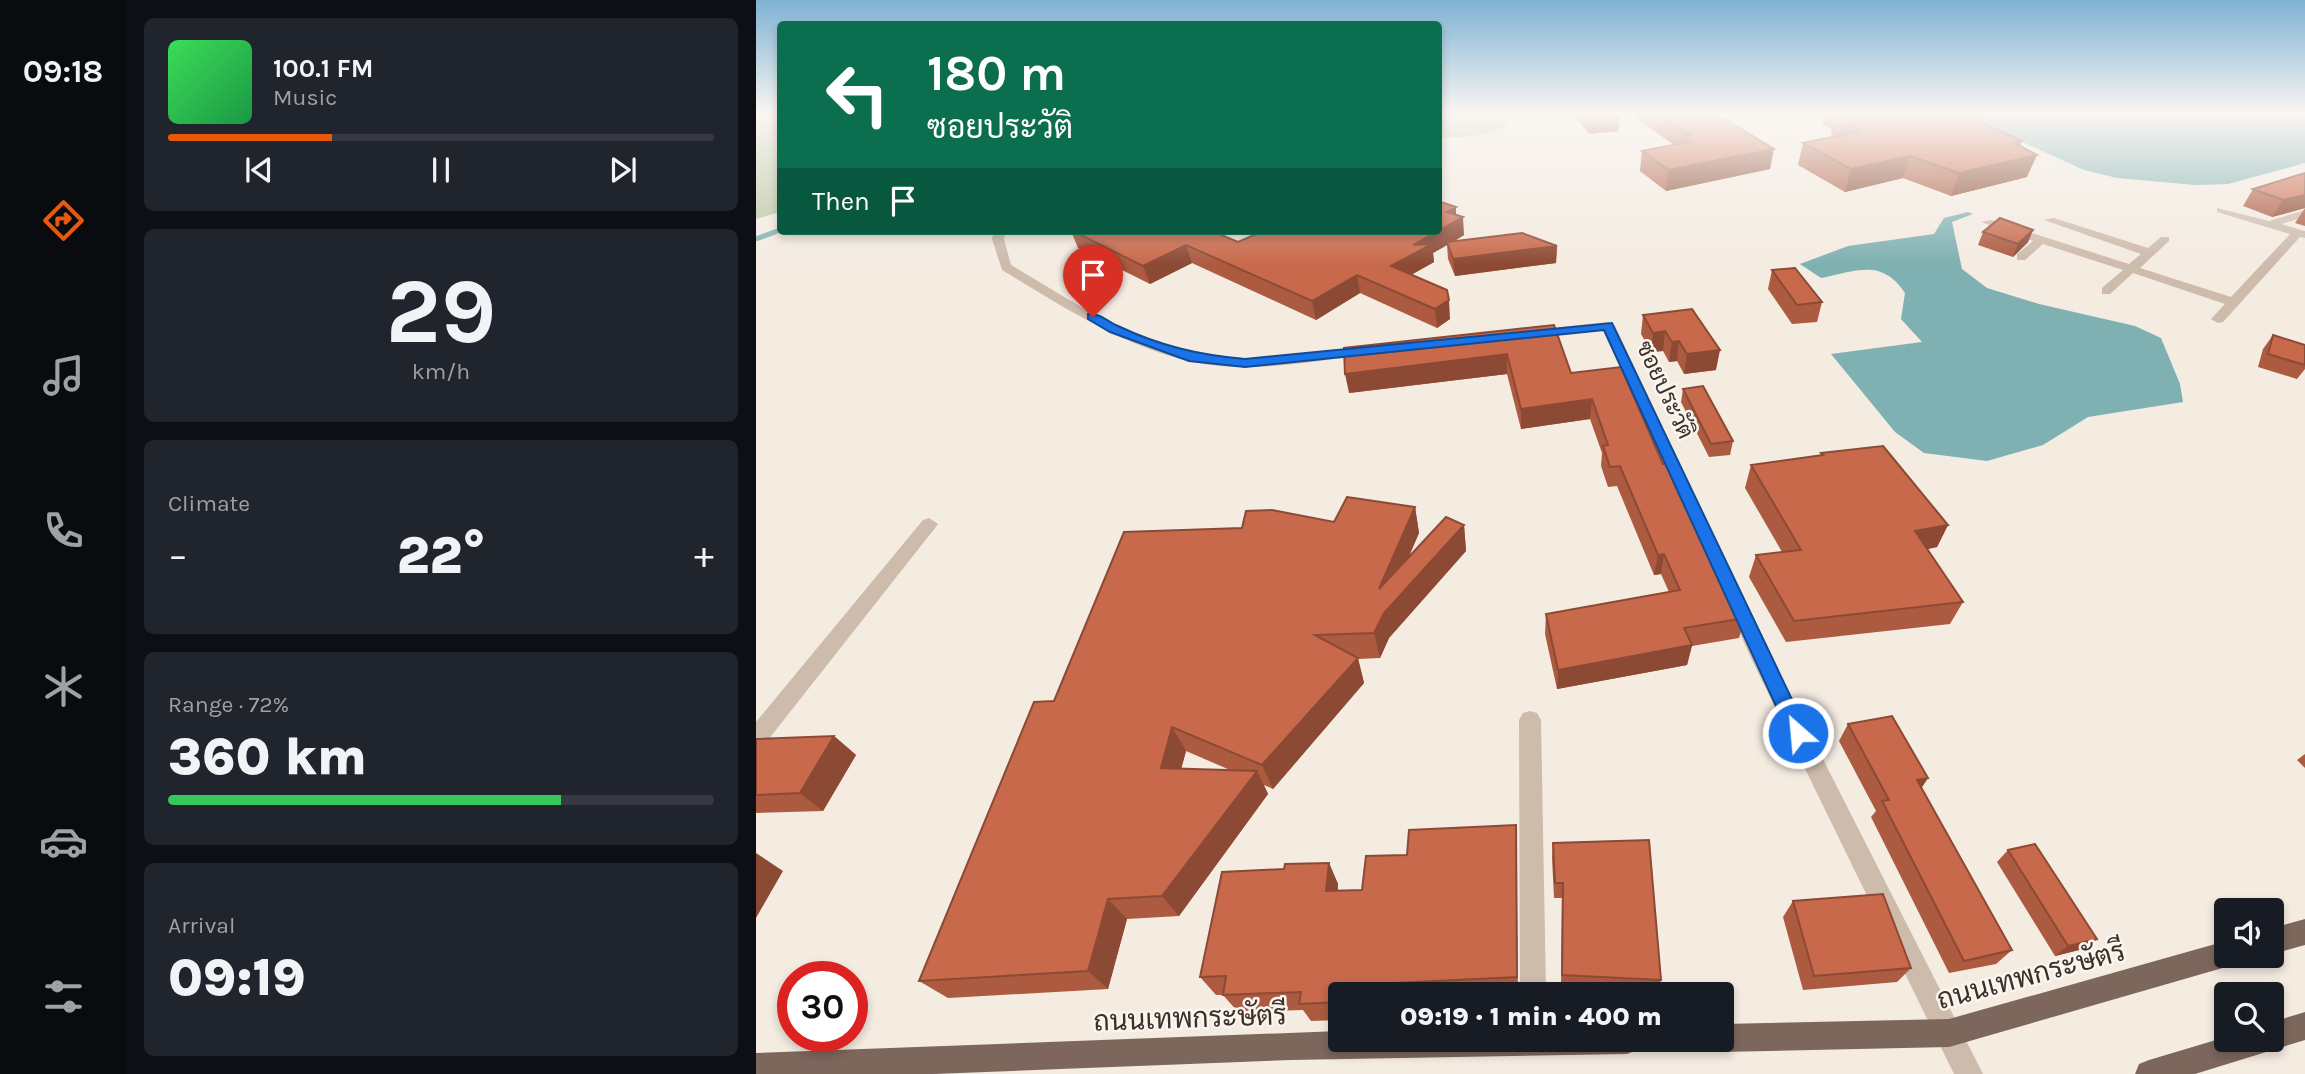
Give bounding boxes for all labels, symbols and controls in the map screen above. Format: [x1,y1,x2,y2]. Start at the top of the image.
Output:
text: 180 m [927,45,1066,102]
icon: left [812,49,903,140]
text: 09:18 [23,53,103,90]
text: 100.1 FM [273,53,374,84]
text: Music [273,84,337,111]
text: ซอยประวัติ [927,109,1073,146]
icon: previous [240,151,278,189]
icon: pause [422,151,460,189]
icon: next [604,151,642,189]
icon: arrive [884,182,922,220]
text: Then [812,186,870,217]
icon: directions [39,196,88,245]
pin [1063,245,1123,317]
icon: arrive [1074,256,1112,294]
text: 29 [386,259,496,365]
street label: ซอยประวัติ [1631,336,1700,443]
icon: music [39,351,88,400]
text: km/h [412,358,470,385]
text: Climate [168,490,250,517]
icon: phone [39,506,88,555]
text: 22° [397,525,485,586]
text: − [168,533,188,578]
text: + [694,533,714,578]
icon: climate [39,662,88,711]
text: Range · 72% [168,691,289,718]
position arrow [1761,696,1835,770]
text: 360 km [168,726,367,787]
icon: car [39,817,88,866]
map controls [2214,898,2284,1052]
button: sound [2214,898,2284,968]
text: Arrival [168,912,235,939]
street label: ถนนเทพกระษัตรี [1933,932,2129,1016]
text: 09:19 [168,947,306,1008]
speed limit sign: 30 [777,961,868,1052]
icon: filters [39,972,88,1021]
button: search [2214,982,2284,1052]
street label: ถนนเทพกระษัตรี [1093,996,1287,1038]
text: 09:19 · 1 min · 400 m [1400,1001,1662,1032]

